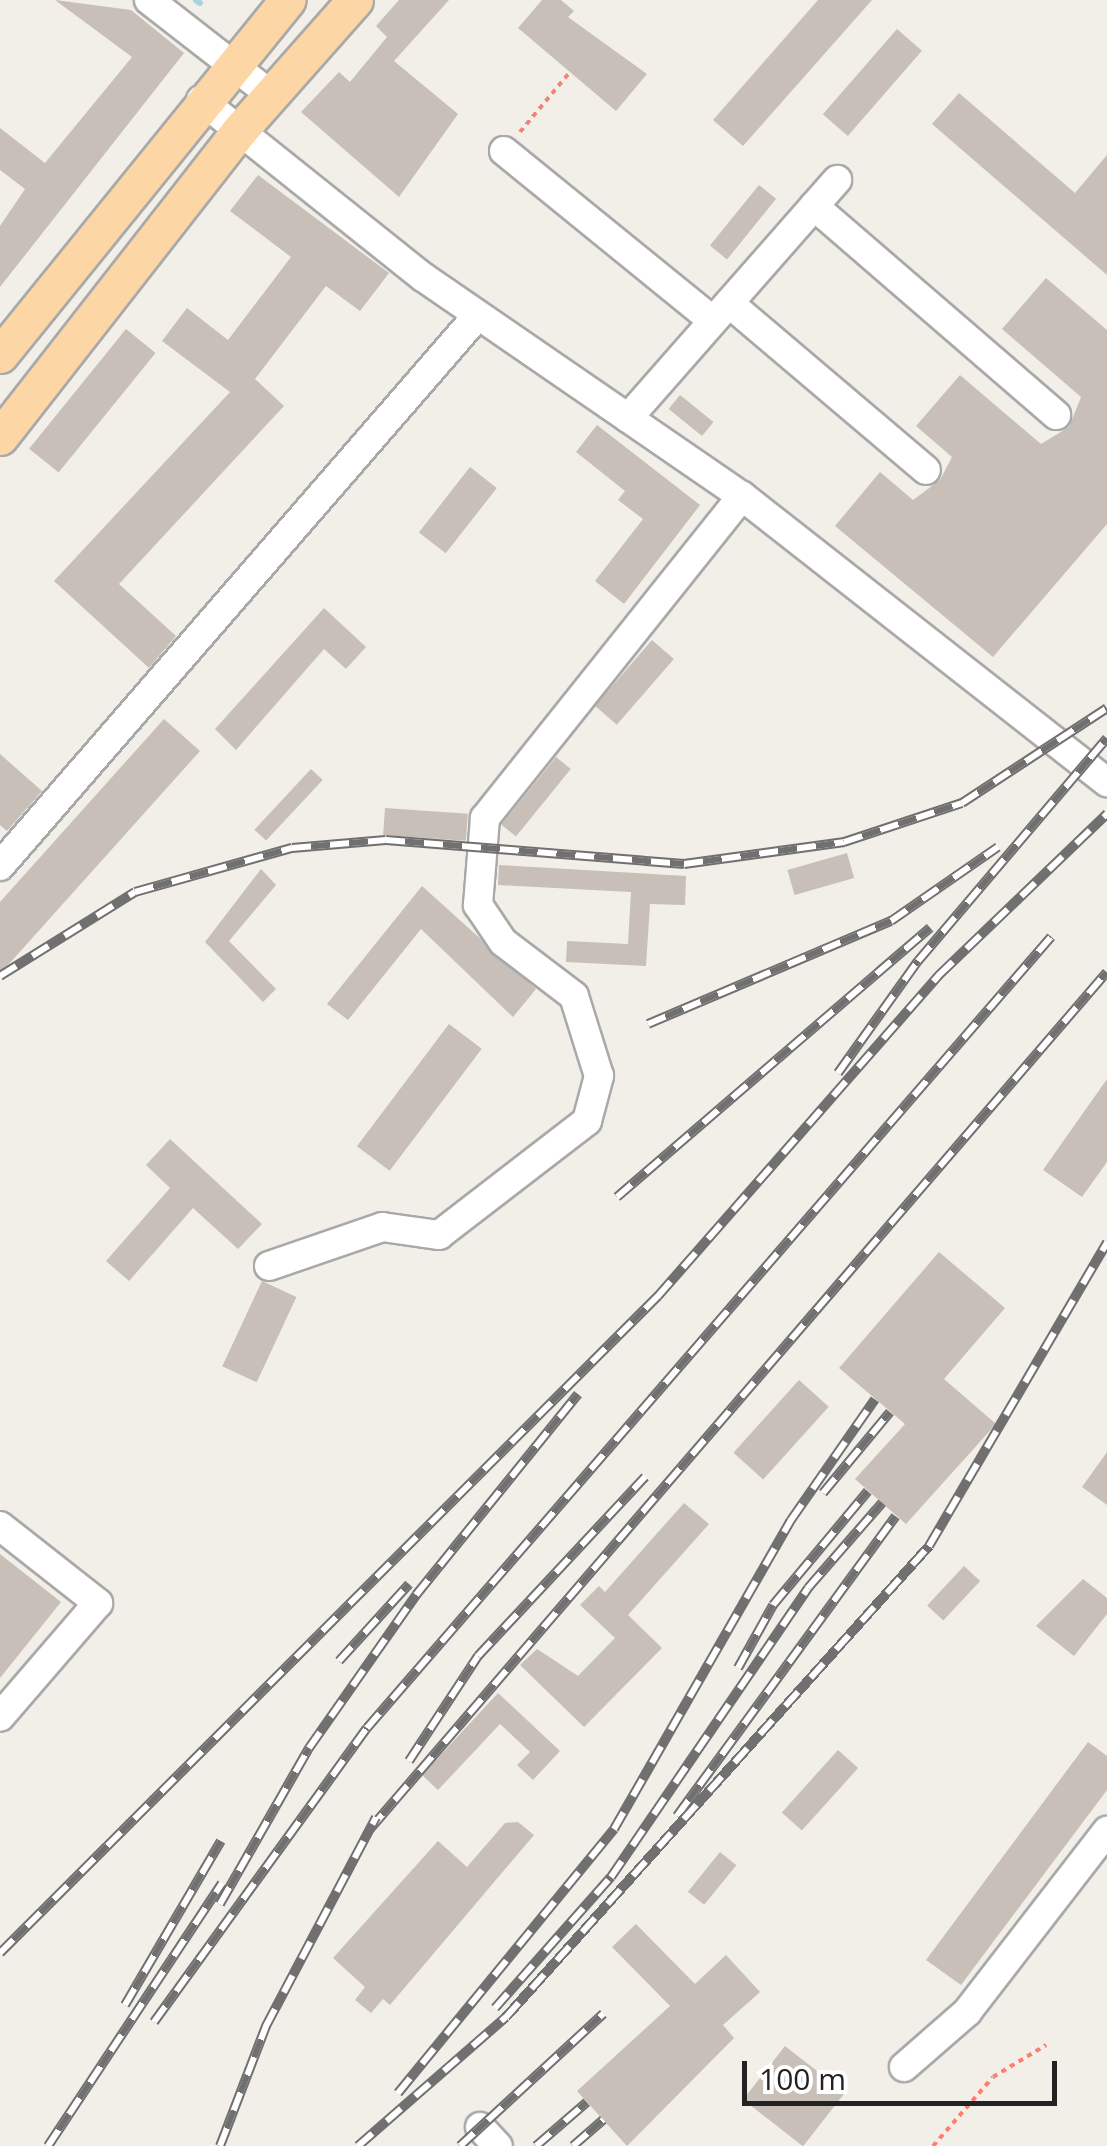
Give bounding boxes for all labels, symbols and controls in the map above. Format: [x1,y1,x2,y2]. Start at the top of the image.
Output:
scale bar [747,2041,1062,2103]
text: 100 m [759,2058,846,2099]

